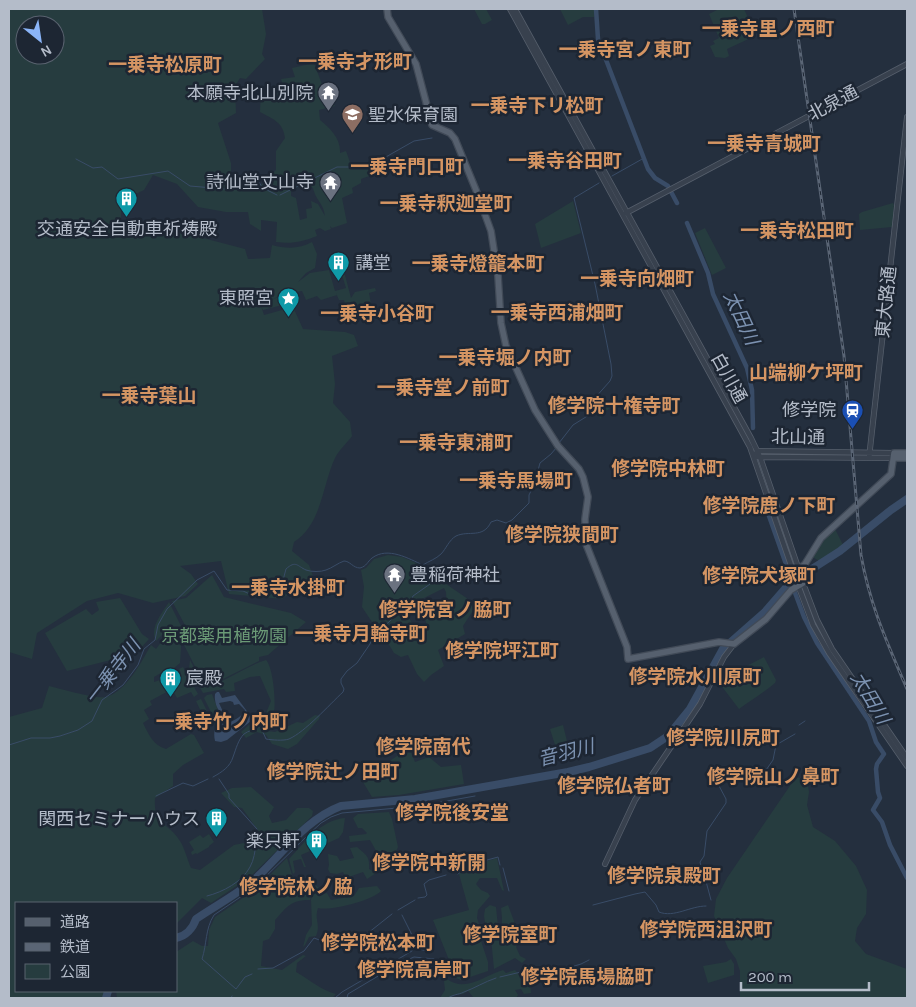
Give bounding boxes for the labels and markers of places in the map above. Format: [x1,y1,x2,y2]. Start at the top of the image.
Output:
temple icon: 本願寺北山別院 [317,81,341,112]
place label: 本願寺北山別院 [187,82,313,104]
school or university icon: 聖水保育園 [340,103,364,134]
place label: 聖水保育園 [368,104,458,126]
temple icon: 詩仙堂丈山寺 [318,170,342,201]
place label: 詩仙堂丈山寺 [206,171,314,193]
building icon: 交通安全自動車祈祷殿 [115,187,139,218]
place label: 交通安全自動車祈祷殿 [37,218,217,240]
building icon: 講堂 [327,251,351,282]
place label: 講堂 [355,252,391,274]
place icon: 東照宮 [277,286,301,317]
place label: 東照宮 [219,287,273,309]
station icon: 修学院 [840,398,864,429]
place label: 修学院 [782,399,836,421]
temple icon: 豊稲荷神社 [382,563,406,594]
place label: 豊稲荷神社 [410,564,500,586]
building icon: 宸殿 [158,666,182,697]
place label: 宸殿 [186,667,222,689]
building icon: 関西セミナーハウス [204,807,228,838]
place label: 関西セミナーハウス [38,808,200,830]
building icon: 楽只軒 [304,829,328,860]
place label: 楽只軒 [246,830,300,852]

